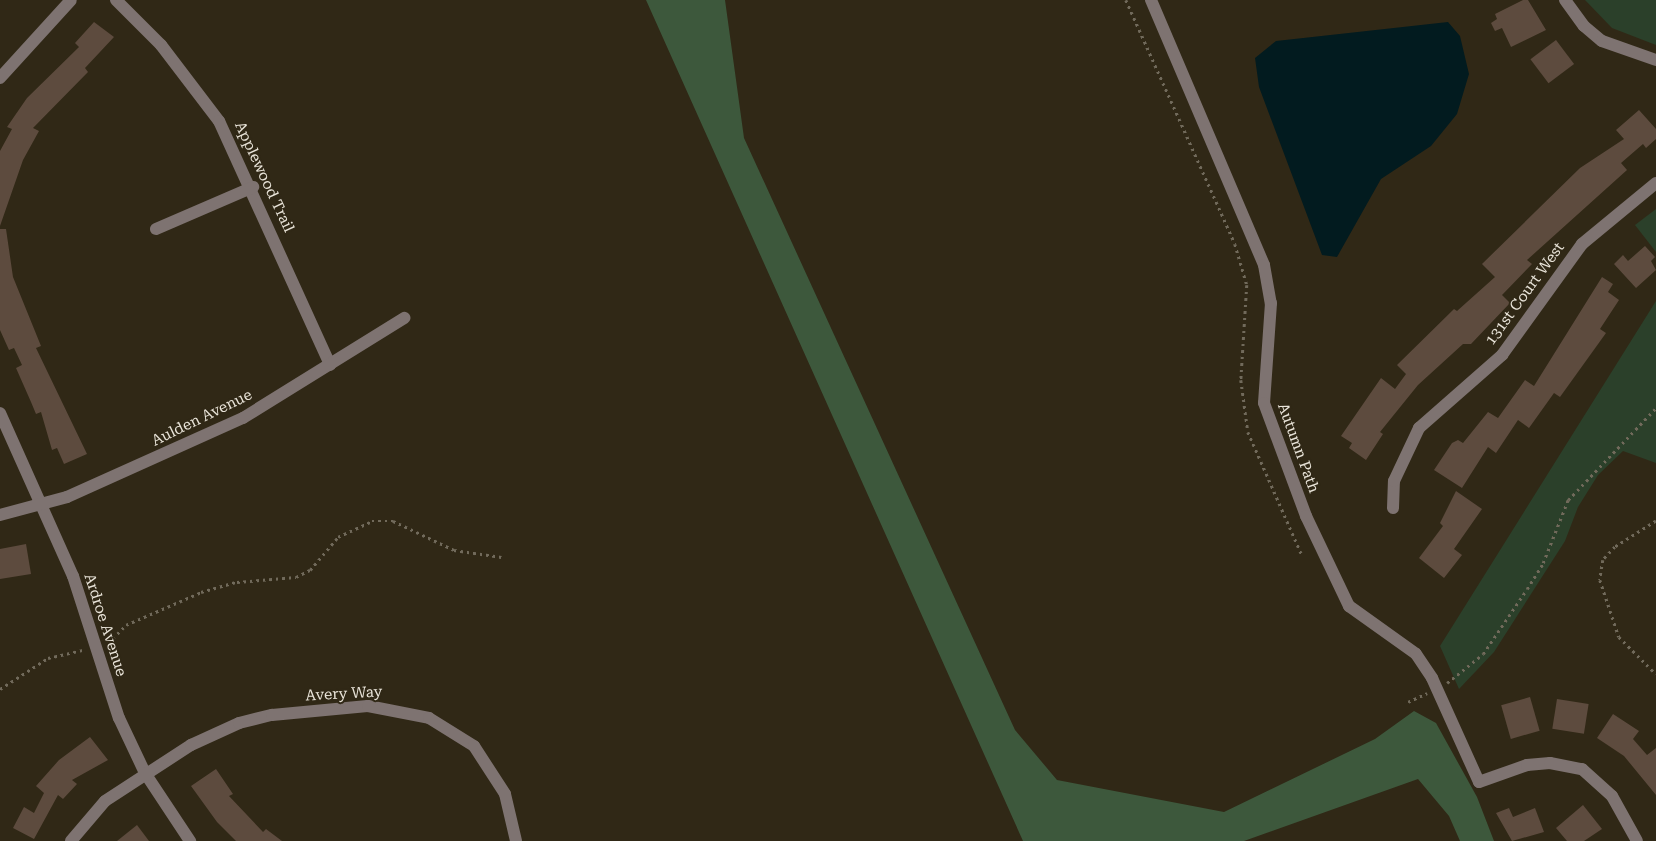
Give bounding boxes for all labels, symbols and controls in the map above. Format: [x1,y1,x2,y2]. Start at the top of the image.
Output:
street label: Applewood Trail [230,119,298,235]
street label: 131st Court West [1482,239,1568,349]
street label: Aulden Avenue [149,386,255,450]
street label: Autumn Path [1273,401,1323,495]
street label: Ardroe Avenue [80,571,130,679]
street label: Avery Way [305,683,383,705]

